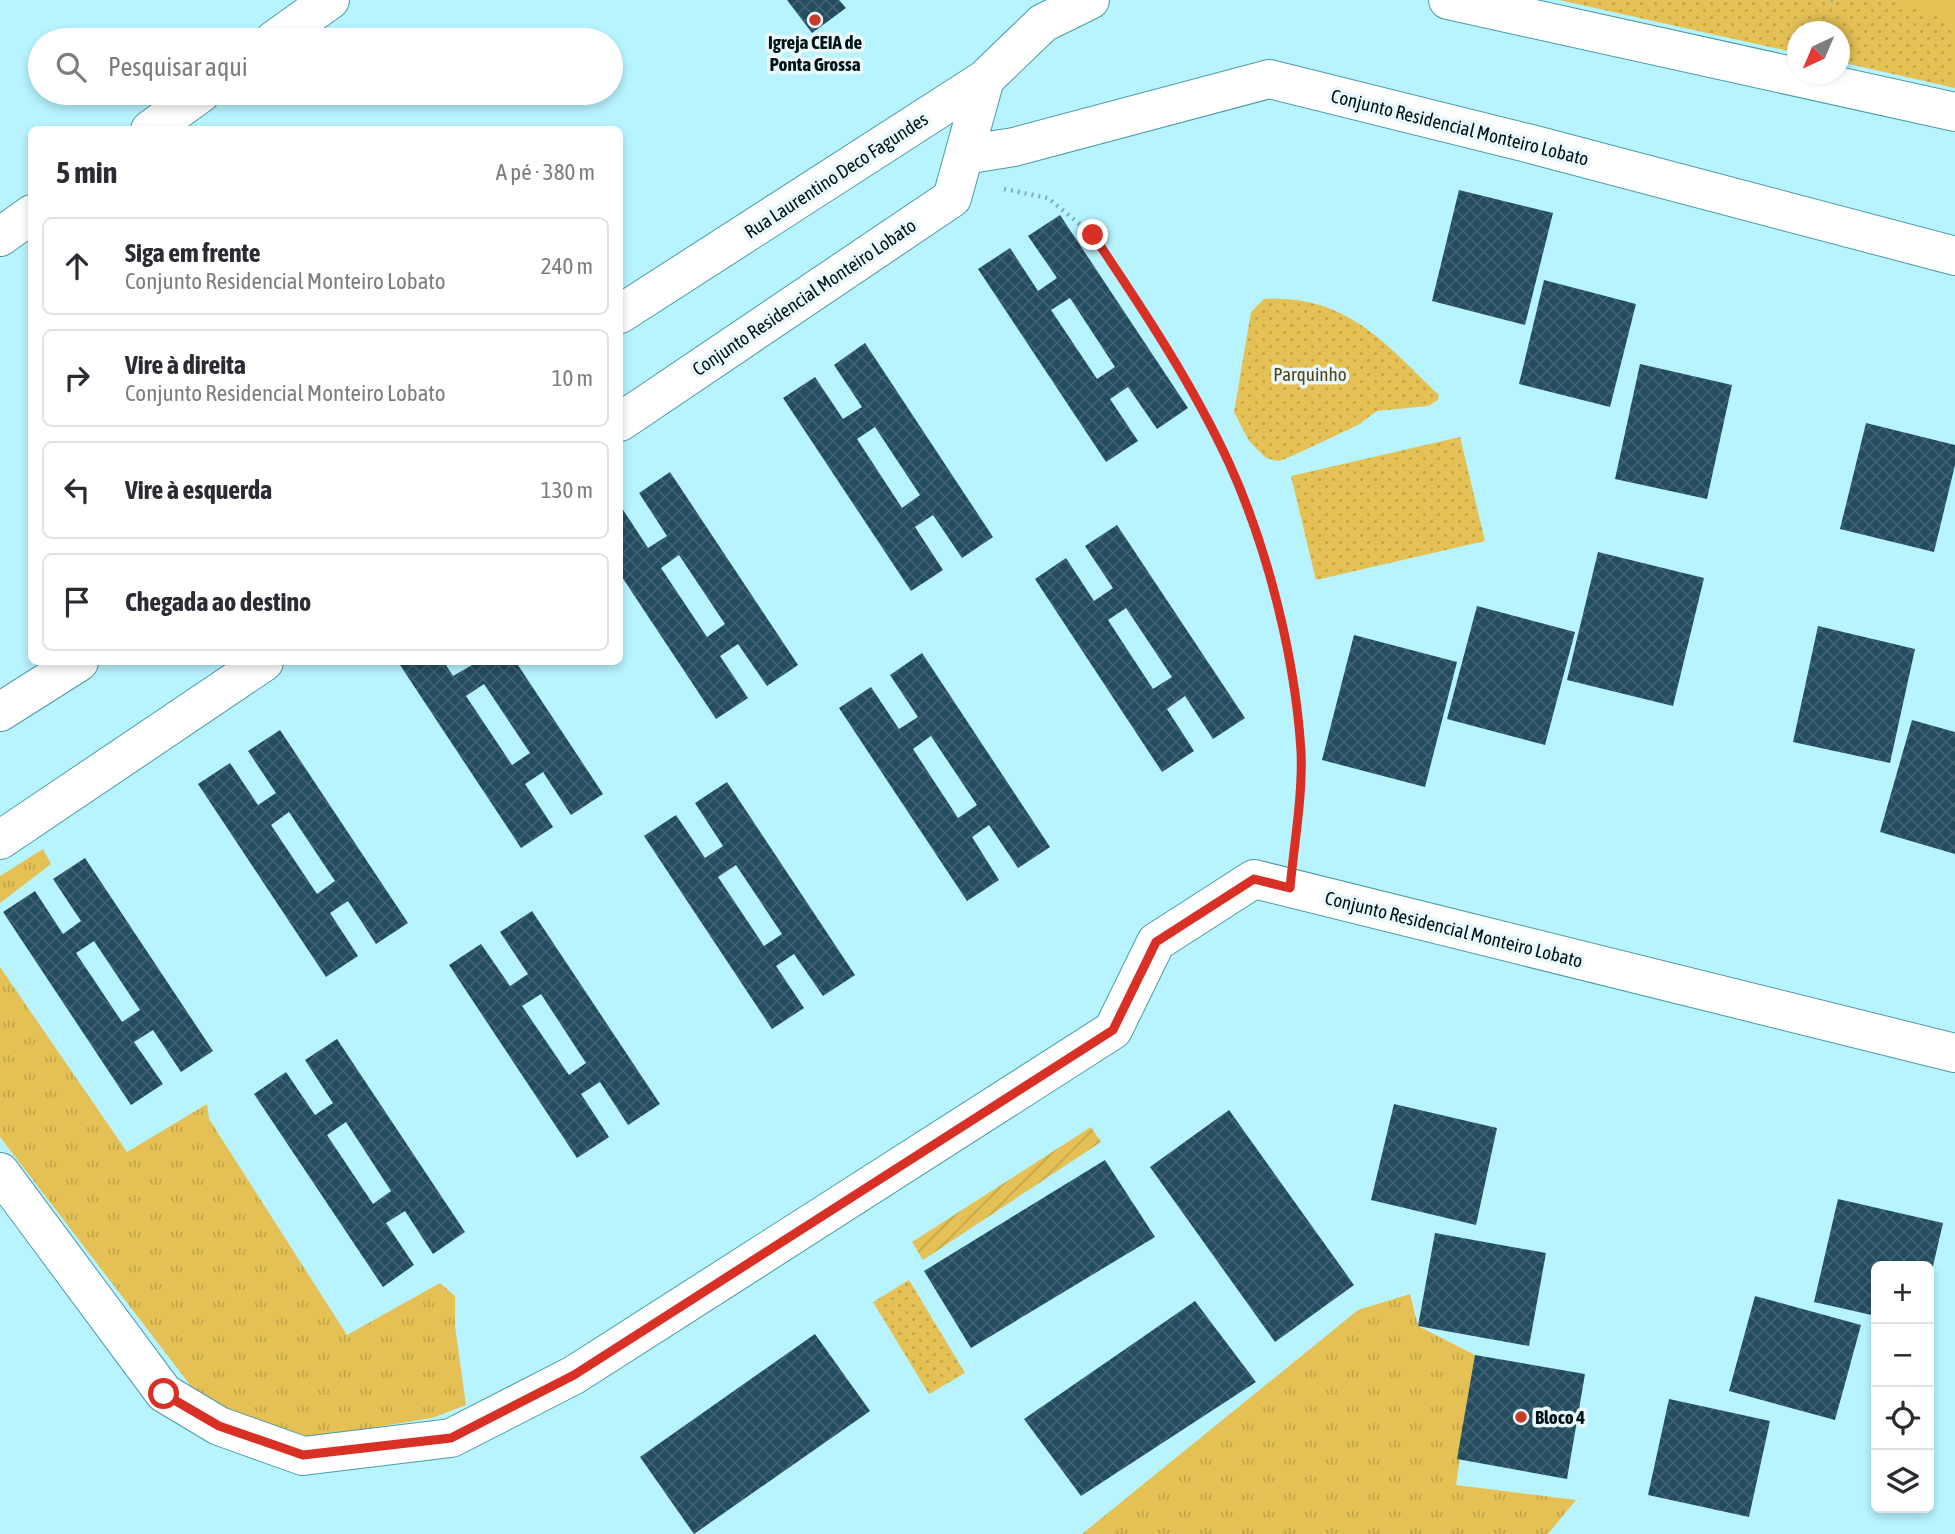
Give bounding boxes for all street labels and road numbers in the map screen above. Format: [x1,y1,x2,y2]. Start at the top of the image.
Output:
street label: Conjunto Residencial Monteiro Lobato [1329,84,1591,170]
street label: Rua Laurentino Deco Fagundes [740,107,932,243]
street label: Conjunto Residencial Monteiro Lobato [688,214,920,380]
street label: Conjunto Residencial Monteiro Lobato [1323,886,1585,972]

